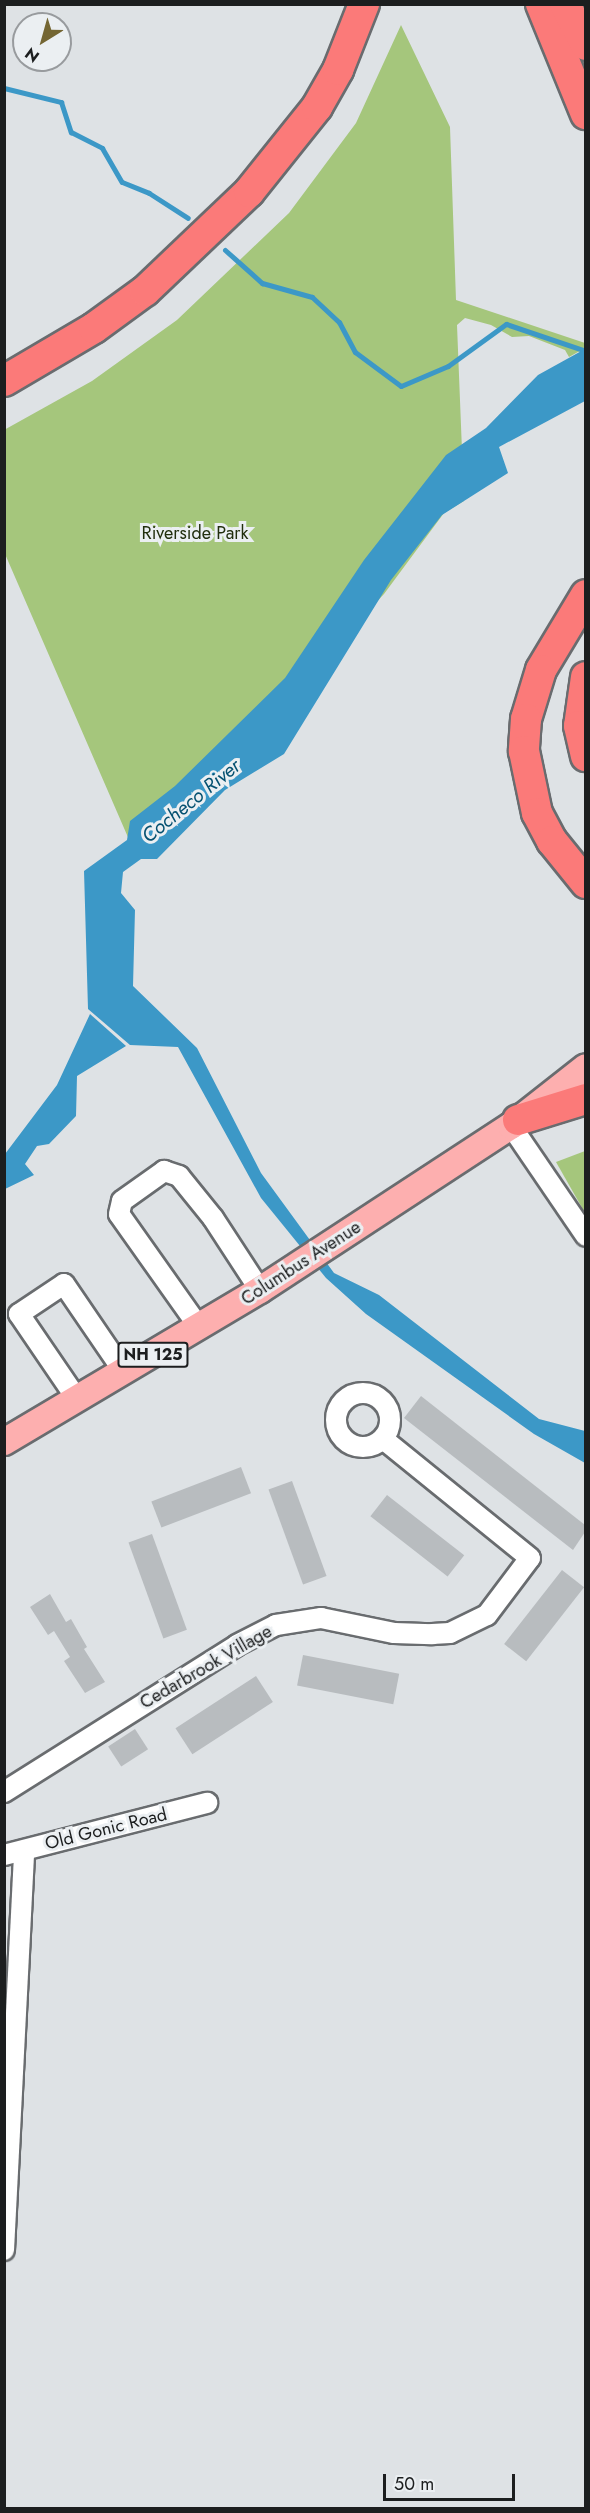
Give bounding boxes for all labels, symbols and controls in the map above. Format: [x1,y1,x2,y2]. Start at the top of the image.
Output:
north arrow [12,12,72,72]
text: N [20,42,44,68]
park label: Riverside Park [142,522,248,544]
water label: Cocheco River [137,754,245,848]
street label: Columbus Avenue [237,1216,365,1310]
road number: NH 125 [117,1342,189,1368]
street label: Cedarbrook Village [136,1620,276,1714]
street label: Old Gonic Road [43,1803,169,1855]
scale bar [386,2462,518,2500]
text: 50 m [394,2471,434,2497]

